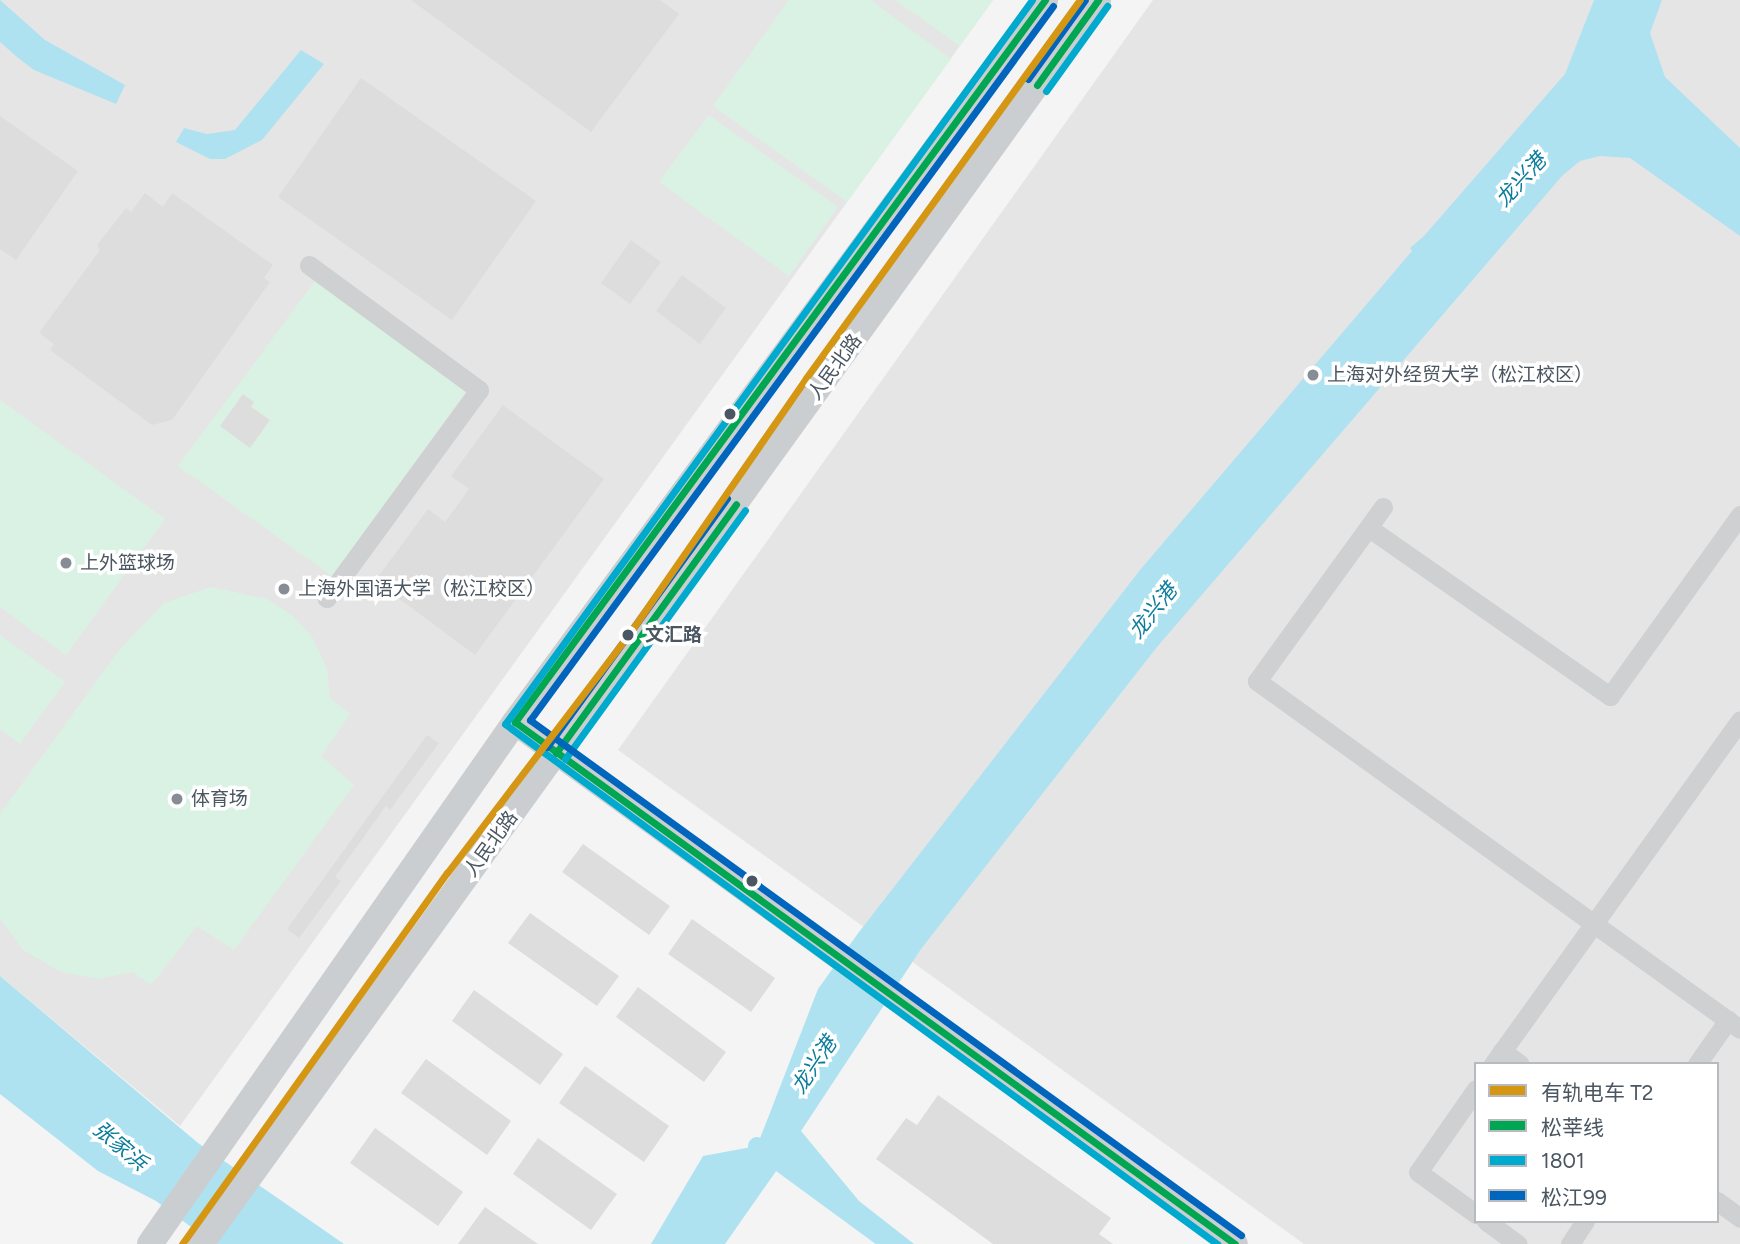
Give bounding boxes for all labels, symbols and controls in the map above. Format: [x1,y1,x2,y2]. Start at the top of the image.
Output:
water label: 龙兴港 [1491,148,1551,212]
street label: 人民北路 [803,330,867,404]
place label: 上海对外经贸大学（松江校区） [1327,364,1593,386]
marker: 上海对外经贸大学（松江校区） [1305,367,1321,383]
unlabelled marker [723,407,737,421]
place label: 上外篮球场 [80,552,175,574]
marker: 上外篮球场 [58,555,74,571]
place label: 上海外国语大学（松江校区） [298,578,545,600]
water label: 龙兴港 [1124,578,1182,644]
marker: 上海外国语大学（松江校区） [276,581,292,597]
marker: 文汇路 [617,624,639,646]
place label: 文汇路 [645,624,702,646]
place label: 体育场 [191,788,248,810]
marker: 体育场 [169,791,185,807]
street label: 人民北路 [459,807,523,881]
unlabelled marker [745,874,759,888]
water label: 龙兴港 [786,1032,842,1098]
legend [1474,1062,1719,1223]
text: 有轨电车 T2 [1541,1080,1654,1105]
text: 松莘线 [1541,1115,1604,1140]
water label: 张家浜 [88,1116,152,1176]
text: 1801 [1541,1148,1585,1173]
text: 松江99 [1541,1185,1607,1210]

